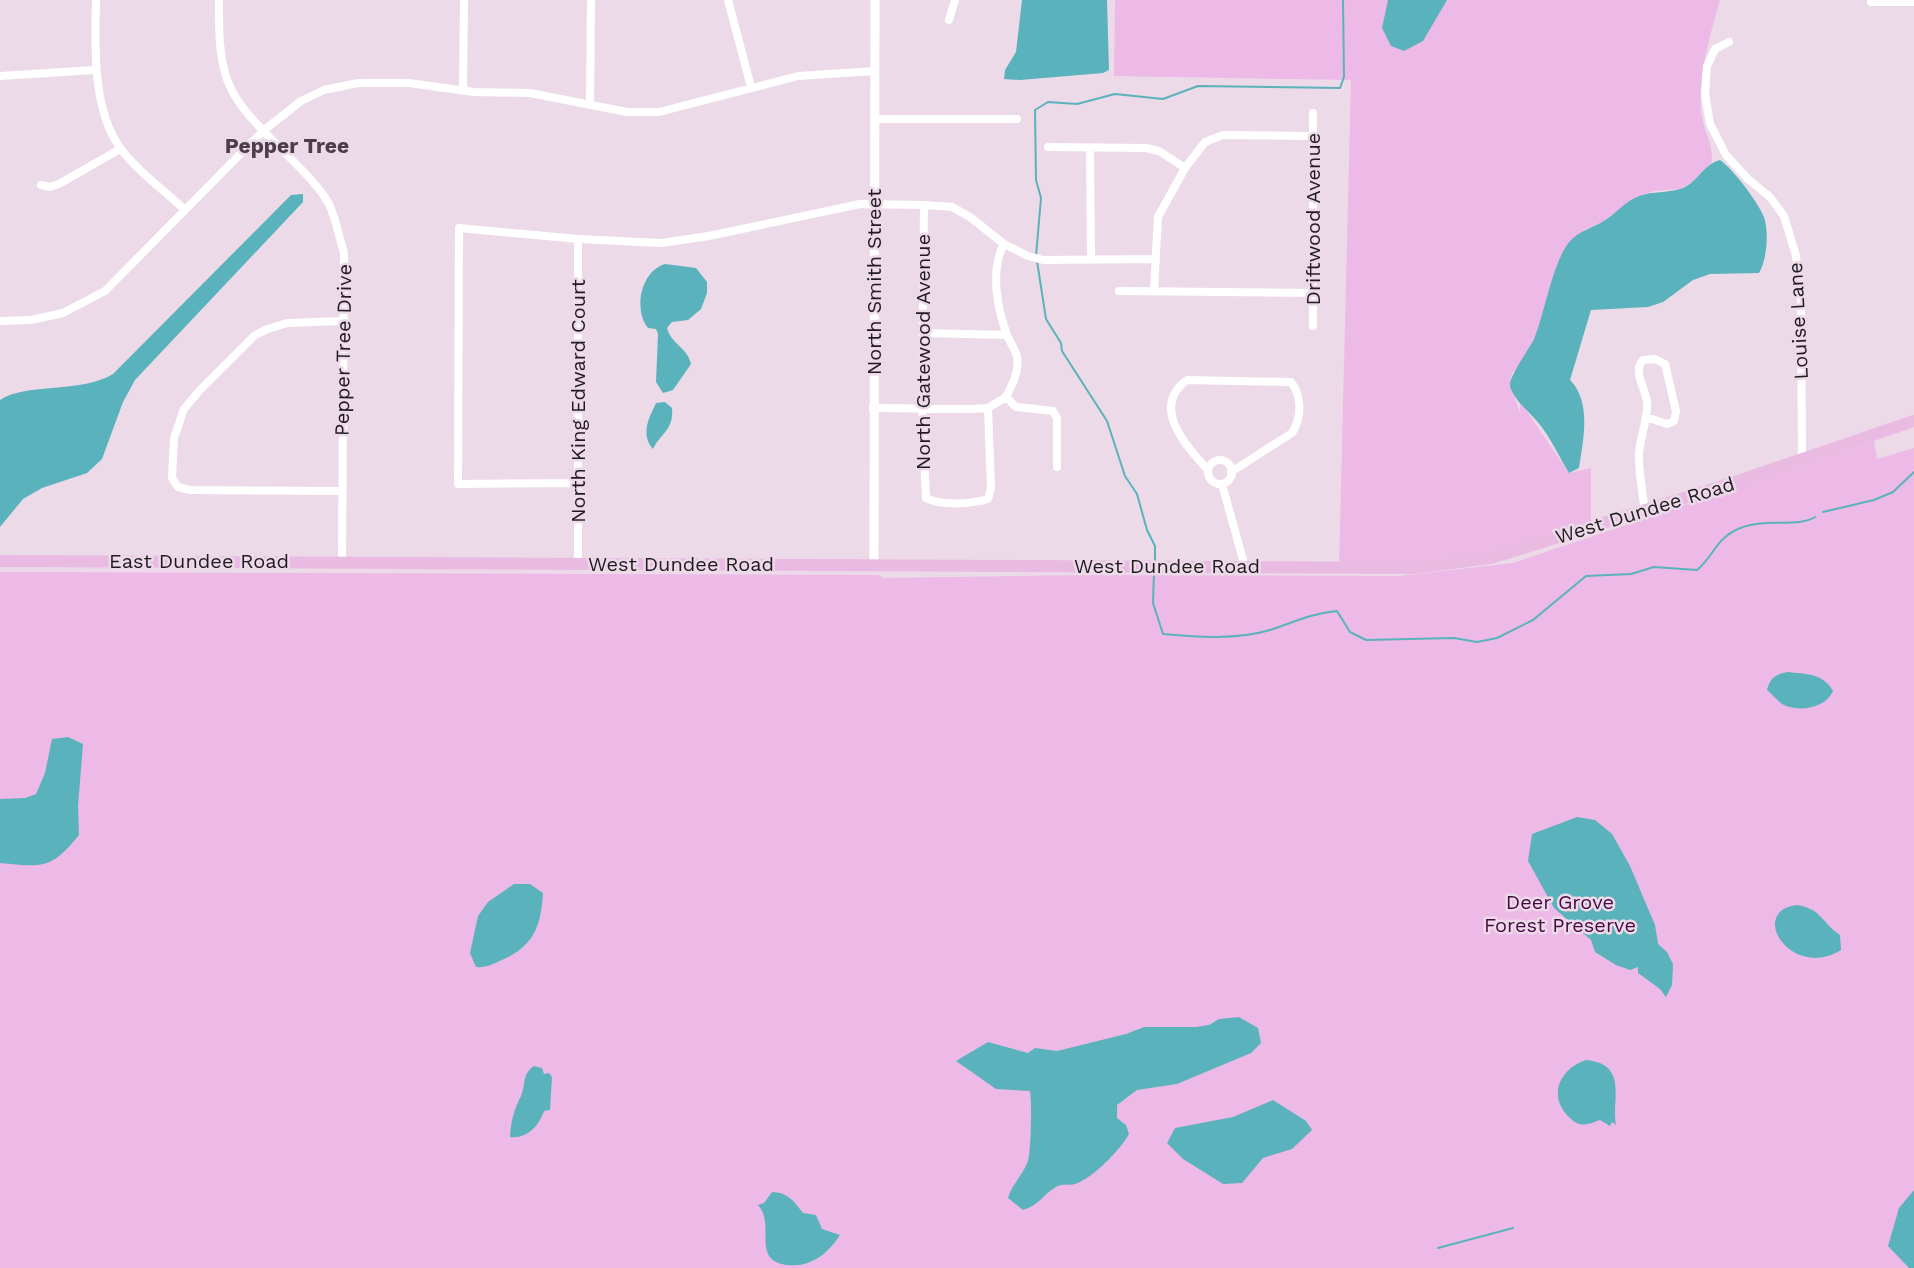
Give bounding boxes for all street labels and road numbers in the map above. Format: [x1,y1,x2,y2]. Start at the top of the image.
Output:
street label: Driftwood Avenue [1301,133,1325,305]
street label: North Smith Street [862,188,886,375]
street label: North Gatewood Avenue [911,234,935,470]
street label: Louise Lane [1783,262,1813,380]
street label: Pepper Tree Drive [329,264,357,436]
street label: North King Edward Court [566,278,590,523]
street label: West Dundee Road [1552,471,1738,549]
street label: East Dundee Road [109,549,289,573]
street label: West Dundee Road [588,552,774,576]
street label: West Dundee Road [1074,554,1260,578]

